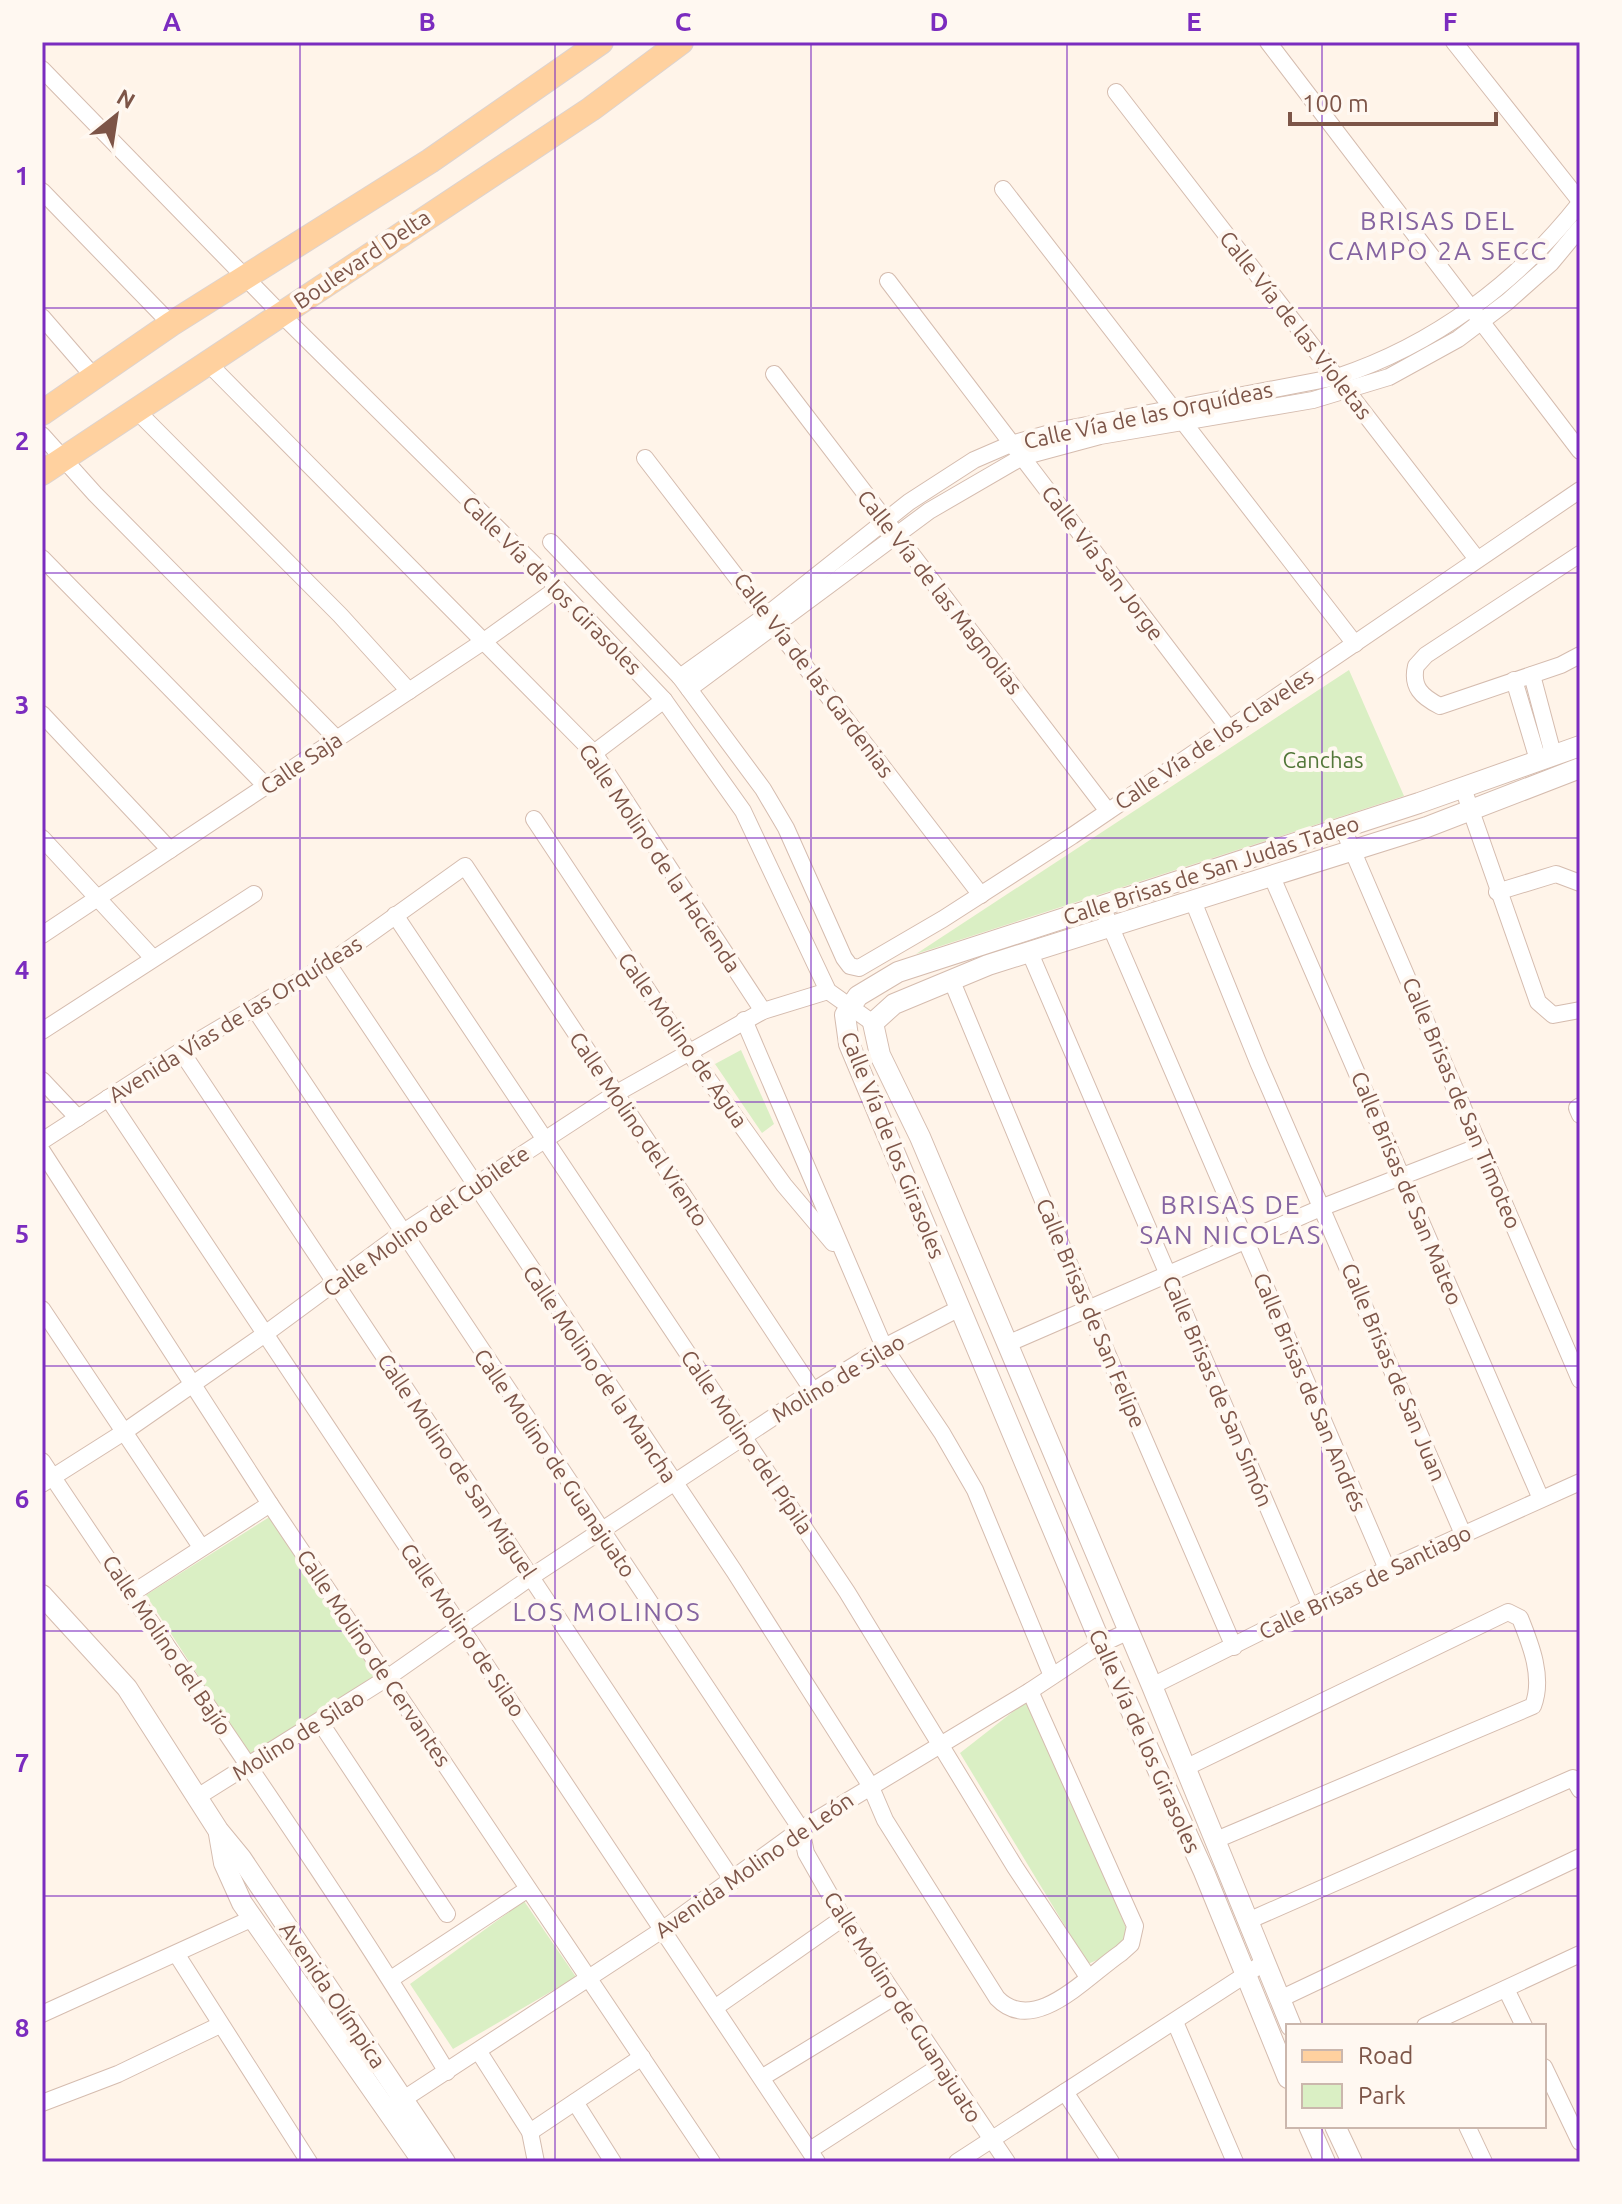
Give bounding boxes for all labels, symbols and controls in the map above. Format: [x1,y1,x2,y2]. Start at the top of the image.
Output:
text: A [163,7,182,36]
text: B [418,7,436,36]
text: C [675,7,692,36]
text: D [930,7,948,36]
text: E [1186,7,1202,36]
text: F [1443,7,1457,36]
north arrow [76,76,156,156]
scale bar [1290,76,1496,126]
text: N [113,83,140,113]
text: 100 m [1302,90,1369,117]
text: 1 [15,161,29,190]
street label: Boulevard Delta [289,204,435,313]
district label: BRISAS DEL CAMPO 2A SECC [1328,206,1548,265]
street label: Calle Vía de las Violetas [1215,226,1378,424]
street label: Calle Vía de las Orquídeas [1021,376,1275,453]
text: 2 [15,426,29,455]
street label: Calle Vía San Jorge [1037,480,1170,645]
street label: Calle Vía de las Magnolias [853,485,1028,699]
street label: Calle Vía de los Girasoles [458,490,647,679]
street label: Calle Vía de las Gardenias [729,567,900,782]
street label: Calle Vía de los Claveles [1110,663,1318,814]
text: 3 [15,690,29,719]
street label: Calle Saja [255,726,346,799]
street label: Calle Molino de la Hacienda [574,739,746,977]
park label: Canchas [1282,747,1364,772]
street label: Calle Brisas de San Judas Tadeo [1060,810,1362,929]
street label: Avenida Vías de las Orquídeas [104,930,366,1107]
street label: Calle Molino de Agua [614,947,753,1132]
text: 4 [15,955,29,984]
street label: Calle Brisas de San Timoteo [1398,973,1527,1232]
street label: Calle Molino del Viento [565,1027,714,1231]
street label: Calle Vía de los Girasoles [836,1028,950,1262]
street label: Calle Brisas de San Mateo [1347,1067,1468,1308]
street label: Calle Molino del Cubilete [318,1140,533,1301]
district label: BRISAS DE SAN NICOLAS [1140,1190,1323,1249]
street label: Calle Brisas de San Felipe [1032,1194,1151,1431]
text: 5 [15,1219,29,1248]
street label: Calle Brisas de San Juan [1337,1259,1452,1485]
street label: Calle Molino de la Mancha [518,1260,682,1487]
street label: Calle Brisas de San Andrés [1249,1269,1372,1515]
street label: Calle Brisas de San Simón [1158,1272,1279,1510]
street label: Molino de Silao [767,1328,909,1427]
street label: Calle Molino de Guanajuato [470,1344,641,1582]
street label: Calle Molino del Pípila [676,1345,818,1539]
street label: Calle Molino de San Miguel [373,1349,542,1583]
text: 6 [15,1484,29,1513]
street label: Calle Brisas de Santiago [1255,1519,1475,1644]
street label: Calle Molino de Silao [396,1538,531,1721]
street label: Calle Molino de Cervantes [292,1544,456,1771]
street label: Calle Molino del Bajío [98,1550,237,1739]
district label: LOS MOLINOS [512,1597,702,1626]
street label: Calle Vía de los Girasoles [1085,1625,1206,1857]
street label: Molino de Silao [227,1684,368,1785]
text: 7 [15,1748,29,1777]
street label: Avenida Molino de León [650,1787,858,1943]
street label: Calle Molino de Guanajuato [819,1887,987,2127]
street label: Avenida Olímpica [275,1917,392,2073]
text: 8 [15,2013,29,2042]
legend [1286,2024,1546,2128]
text: Road [1358,2042,1413,2069]
text: Park [1358,2082,1406,2109]

